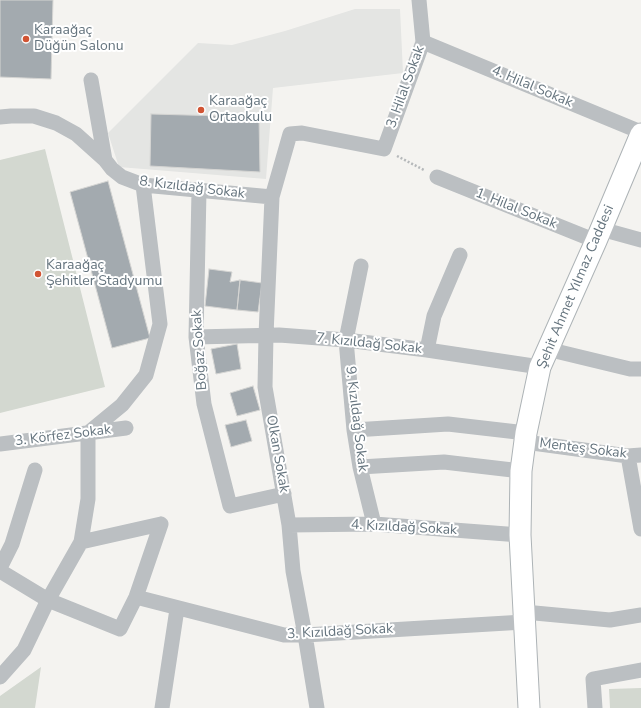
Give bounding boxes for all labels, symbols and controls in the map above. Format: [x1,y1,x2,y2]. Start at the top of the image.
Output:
place label: Karaağaç Düğün Salonu [34,23,124,56]
marker: Karaağaç Düğün Salonu [21,34,31,44]
street label: 3. Hilal Sokak [383,44,429,130]
street label: 4. Hilal Sokak [489,62,575,112]
place label: Karaağaç Ortaokulu [209,94,272,126]
marker: Karaağaç Ortaokulu [196,105,206,115]
street label: 8. Kızıldağ Sokak [138,173,246,203]
street label: 1. Hilal Sokak [473,185,559,233]
street label: Şehit Ahmet Yılmaz Caddesi [534,203,618,371]
place label: Karaağaç Şehitler Stadyumu [46,258,162,290]
marker: Karaağaç Şehitler Stadyumu [33,269,43,279]
street label: Boğaz Sokak [189,309,211,391]
street label: 7. Kızıldağ Sokak [315,330,423,358]
street label: 9. Kızıldağ Sokak [341,365,371,473]
street label: Olkan Sokak [262,414,292,494]
street label: 3. Körfez Sokak [14,422,112,450]
street label: Menteş Sokak [538,435,628,463]
street label: 4. Kızıldağ Sokak [351,517,457,539]
street label: 3. Kızıldağ Sokak [287,621,393,643]

